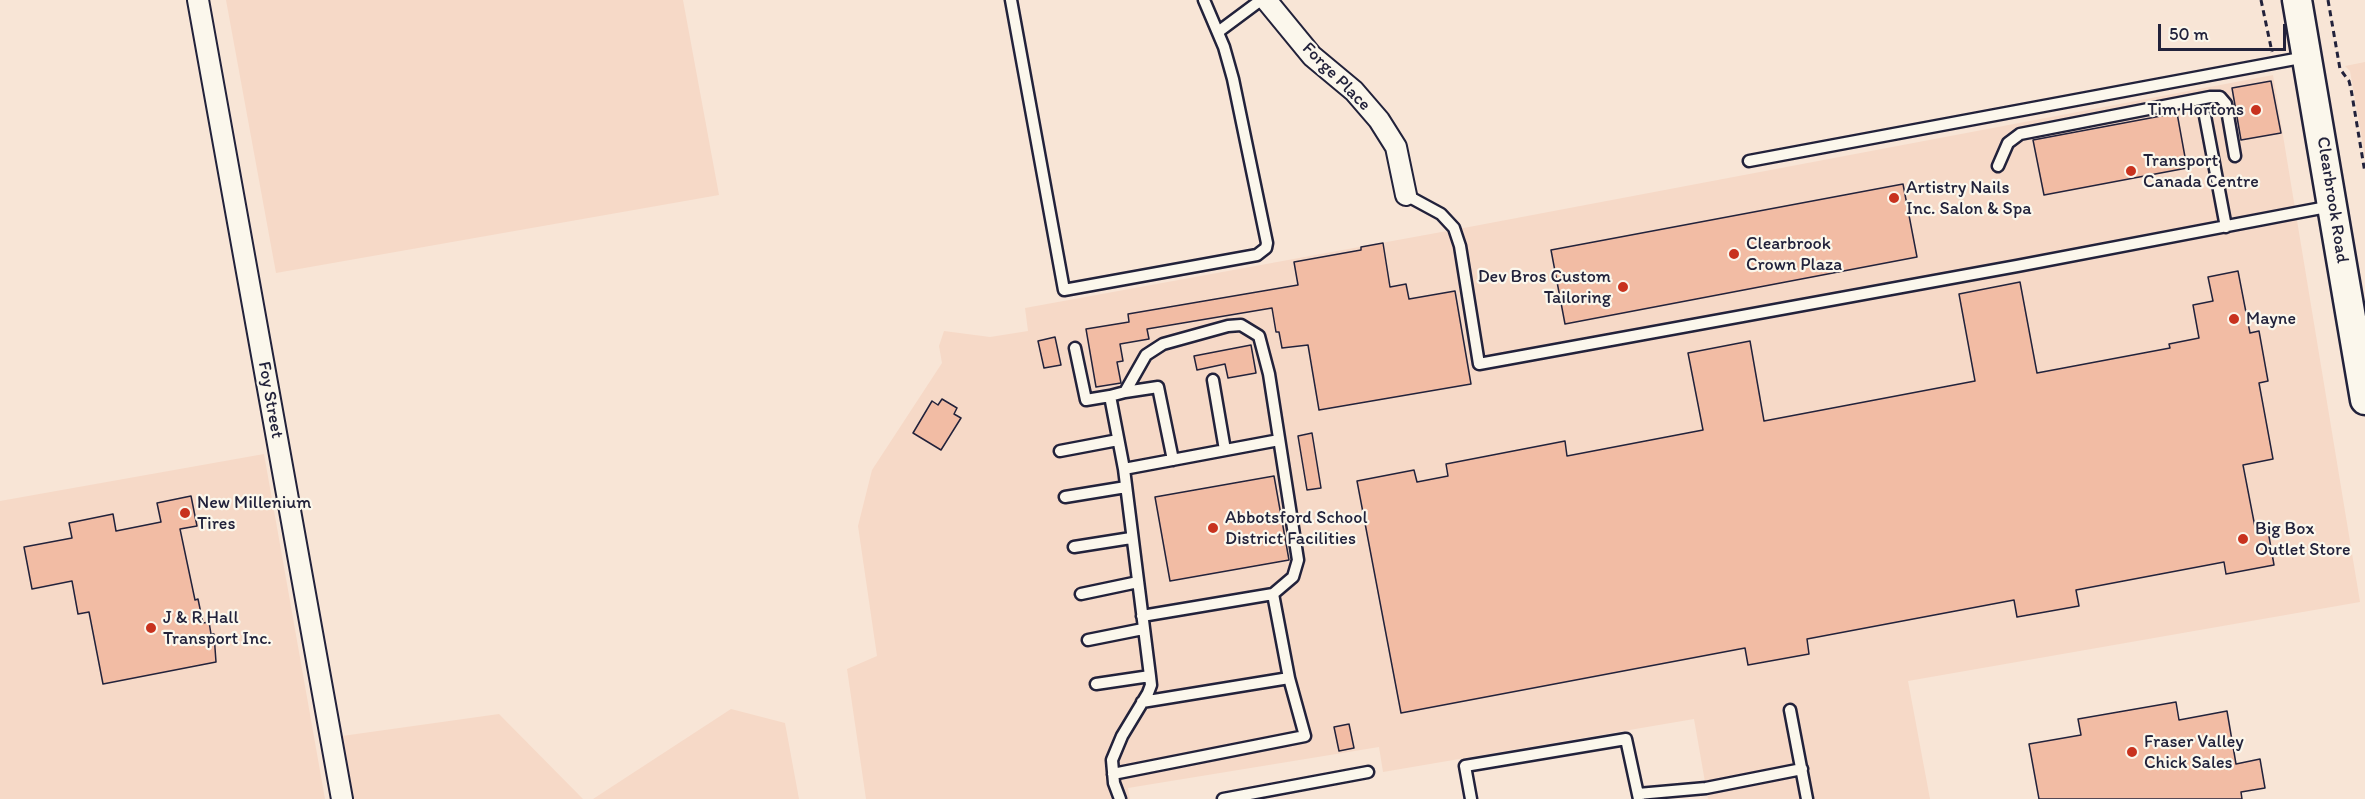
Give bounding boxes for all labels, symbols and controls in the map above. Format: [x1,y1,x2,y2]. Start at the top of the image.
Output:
scale bar [2161,12,2288,50]
text: 50 m [2169,23,2209,45]
street label: Forge Place [1297,38,1375,116]
place label: Tim Hortons [2147,99,2244,121]
marker: Tim Hortons [2249,103,2263,117]
street label: Clearbrook Road [2311,135,2353,265]
place label: Transport Canada Centre [2143,150,2259,192]
marker: Transport Canada Centre [2124,164,2138,178]
place label: Artistry Nails Inc. Salon & Spa [1906,177,2032,219]
marker: Artistry Nails Inc. Salon & Spa [1887,191,1901,205]
place label: Clearbrook Crown Plaza [1746,233,1842,276]
marker: Clearbrook Crown Plaza [1727,247,1741,261]
place label: Dev Bros Custom Tailoring [1478,266,1611,308]
marker: Dev Bros Custom Tailoring [1616,280,1630,294]
place label: Mayne [2246,308,2296,330]
marker: Mayne [2227,312,2241,326]
street label: Foy Street [253,360,287,440]
place label: New Millenium Tires [197,492,311,534]
marker: New Millenium Tires [178,506,192,520]
place label: Abbotsford School District Facilities [1225,507,1368,550]
place label: Big Box Outlet Store [2255,518,2351,560]
marker: Abbotsford School District Facilities [1206,521,1220,535]
marker: Big Box Outlet Store [2236,532,2250,546]
place label: J & R Hall Transport Inc. [163,607,272,650]
marker: J & R Hall Transport Inc. [144,621,158,635]
place label: Fraser Valley Chick Sales [2144,731,2244,774]
marker: Fraser Valley Chick Sales [2125,745,2139,759]

